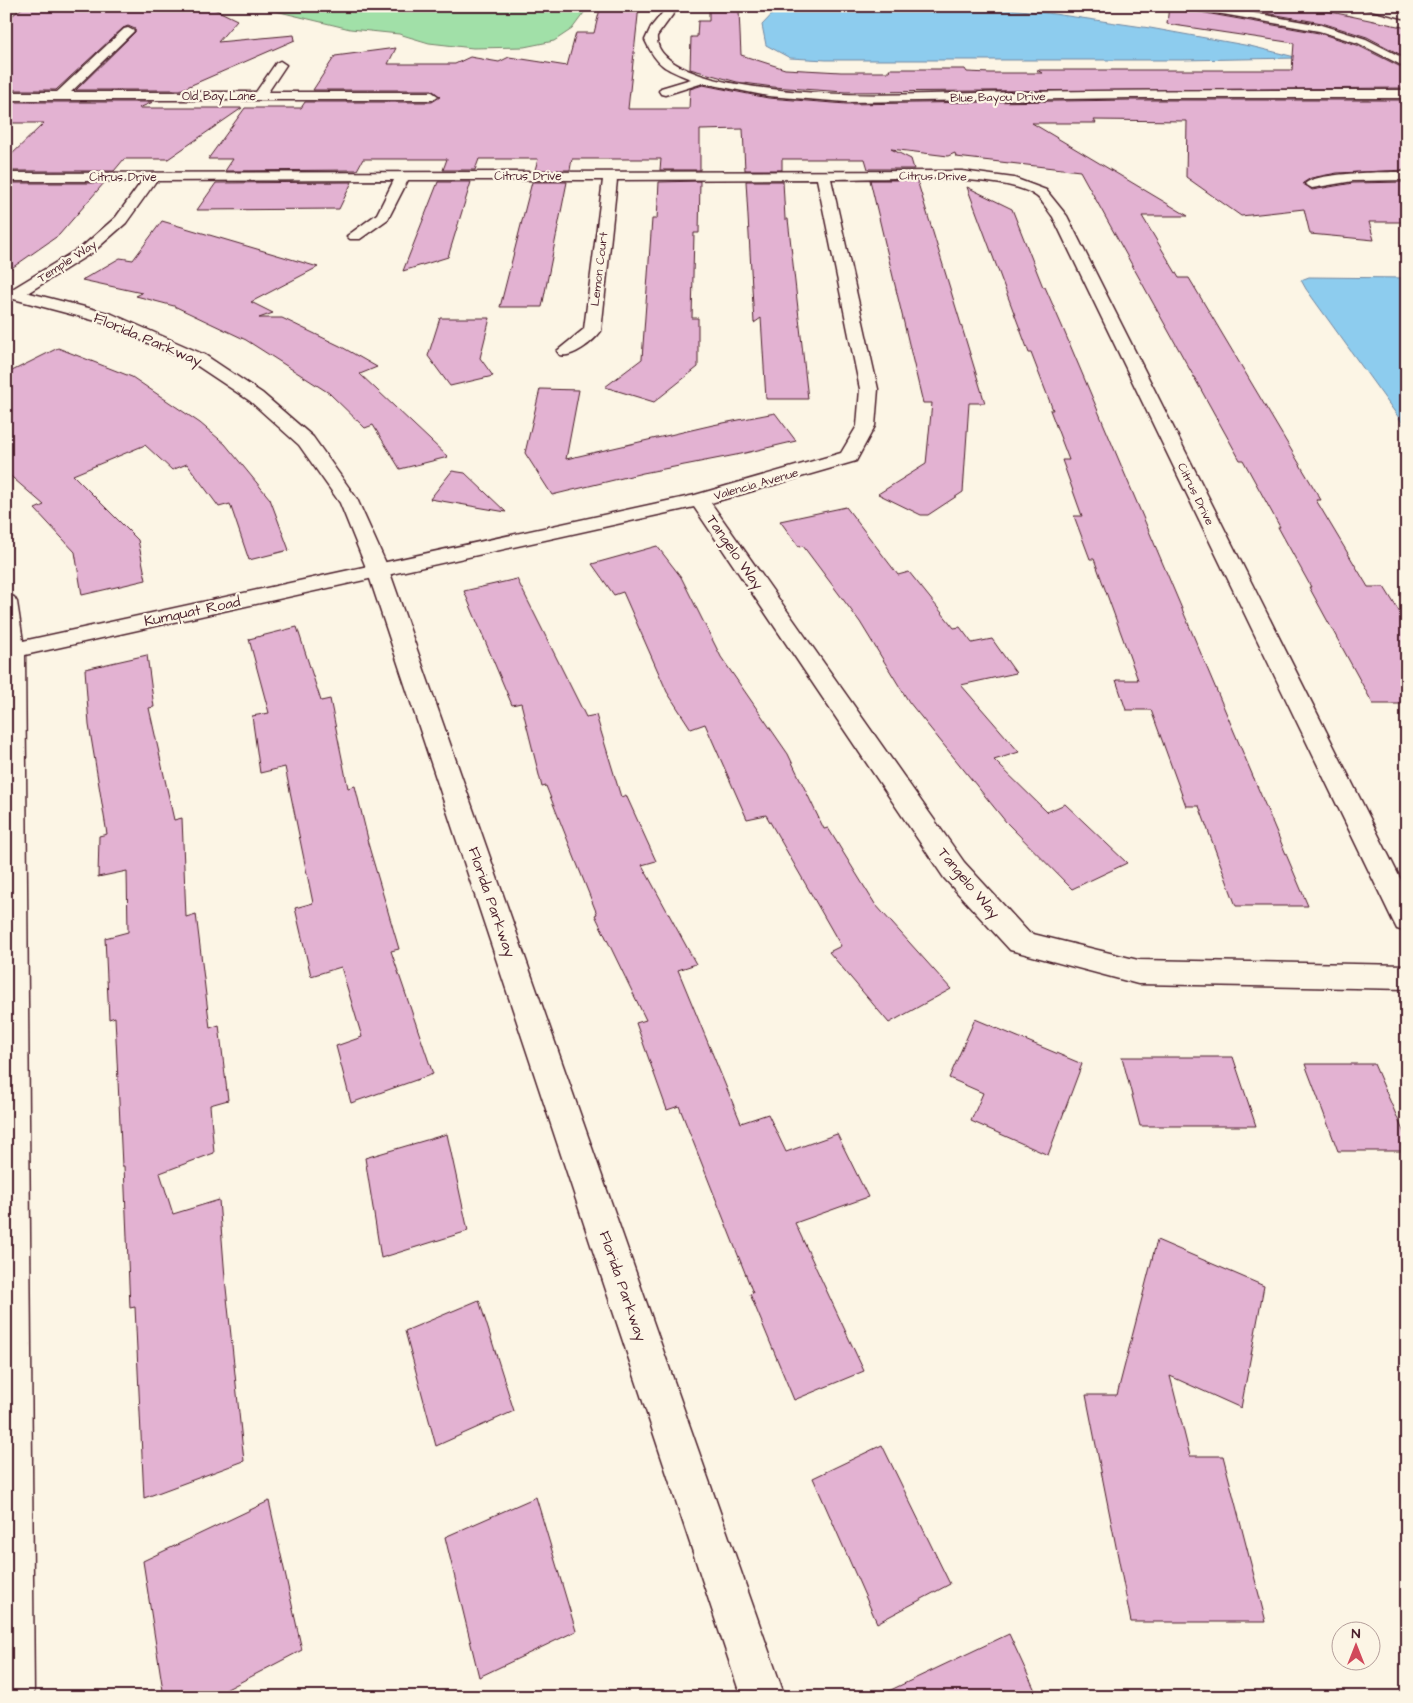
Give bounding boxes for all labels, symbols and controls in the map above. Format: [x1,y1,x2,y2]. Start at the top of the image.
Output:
street label: Old Bay Lane [182,88,256,106]
street label: Blue Bayou Drive [950,88,1046,108]
street label: Citrus Drive [899,167,967,186]
street label: Citrus Drive [494,168,562,185]
street label: Citrus Drive [89,169,157,186]
street label: Lemon Court [587,231,612,307]
street label: Temple Way [34,236,101,288]
street label: Florida Parkway [90,307,205,373]
street label: Citrus Drive [1173,460,1218,529]
street label: Valencia Avenue [712,464,801,505]
street label: Tangelo Way [700,511,768,595]
street label: Kumquat Road [142,591,242,632]
street label: Tangelo Way [932,843,1005,924]
street label: Florida Parkway [462,844,520,961]
street label: Florida Parkway [593,1228,651,1345]
north arrow [1330,1620,1380,1670]
text: N [1352,1624,1361,1644]

